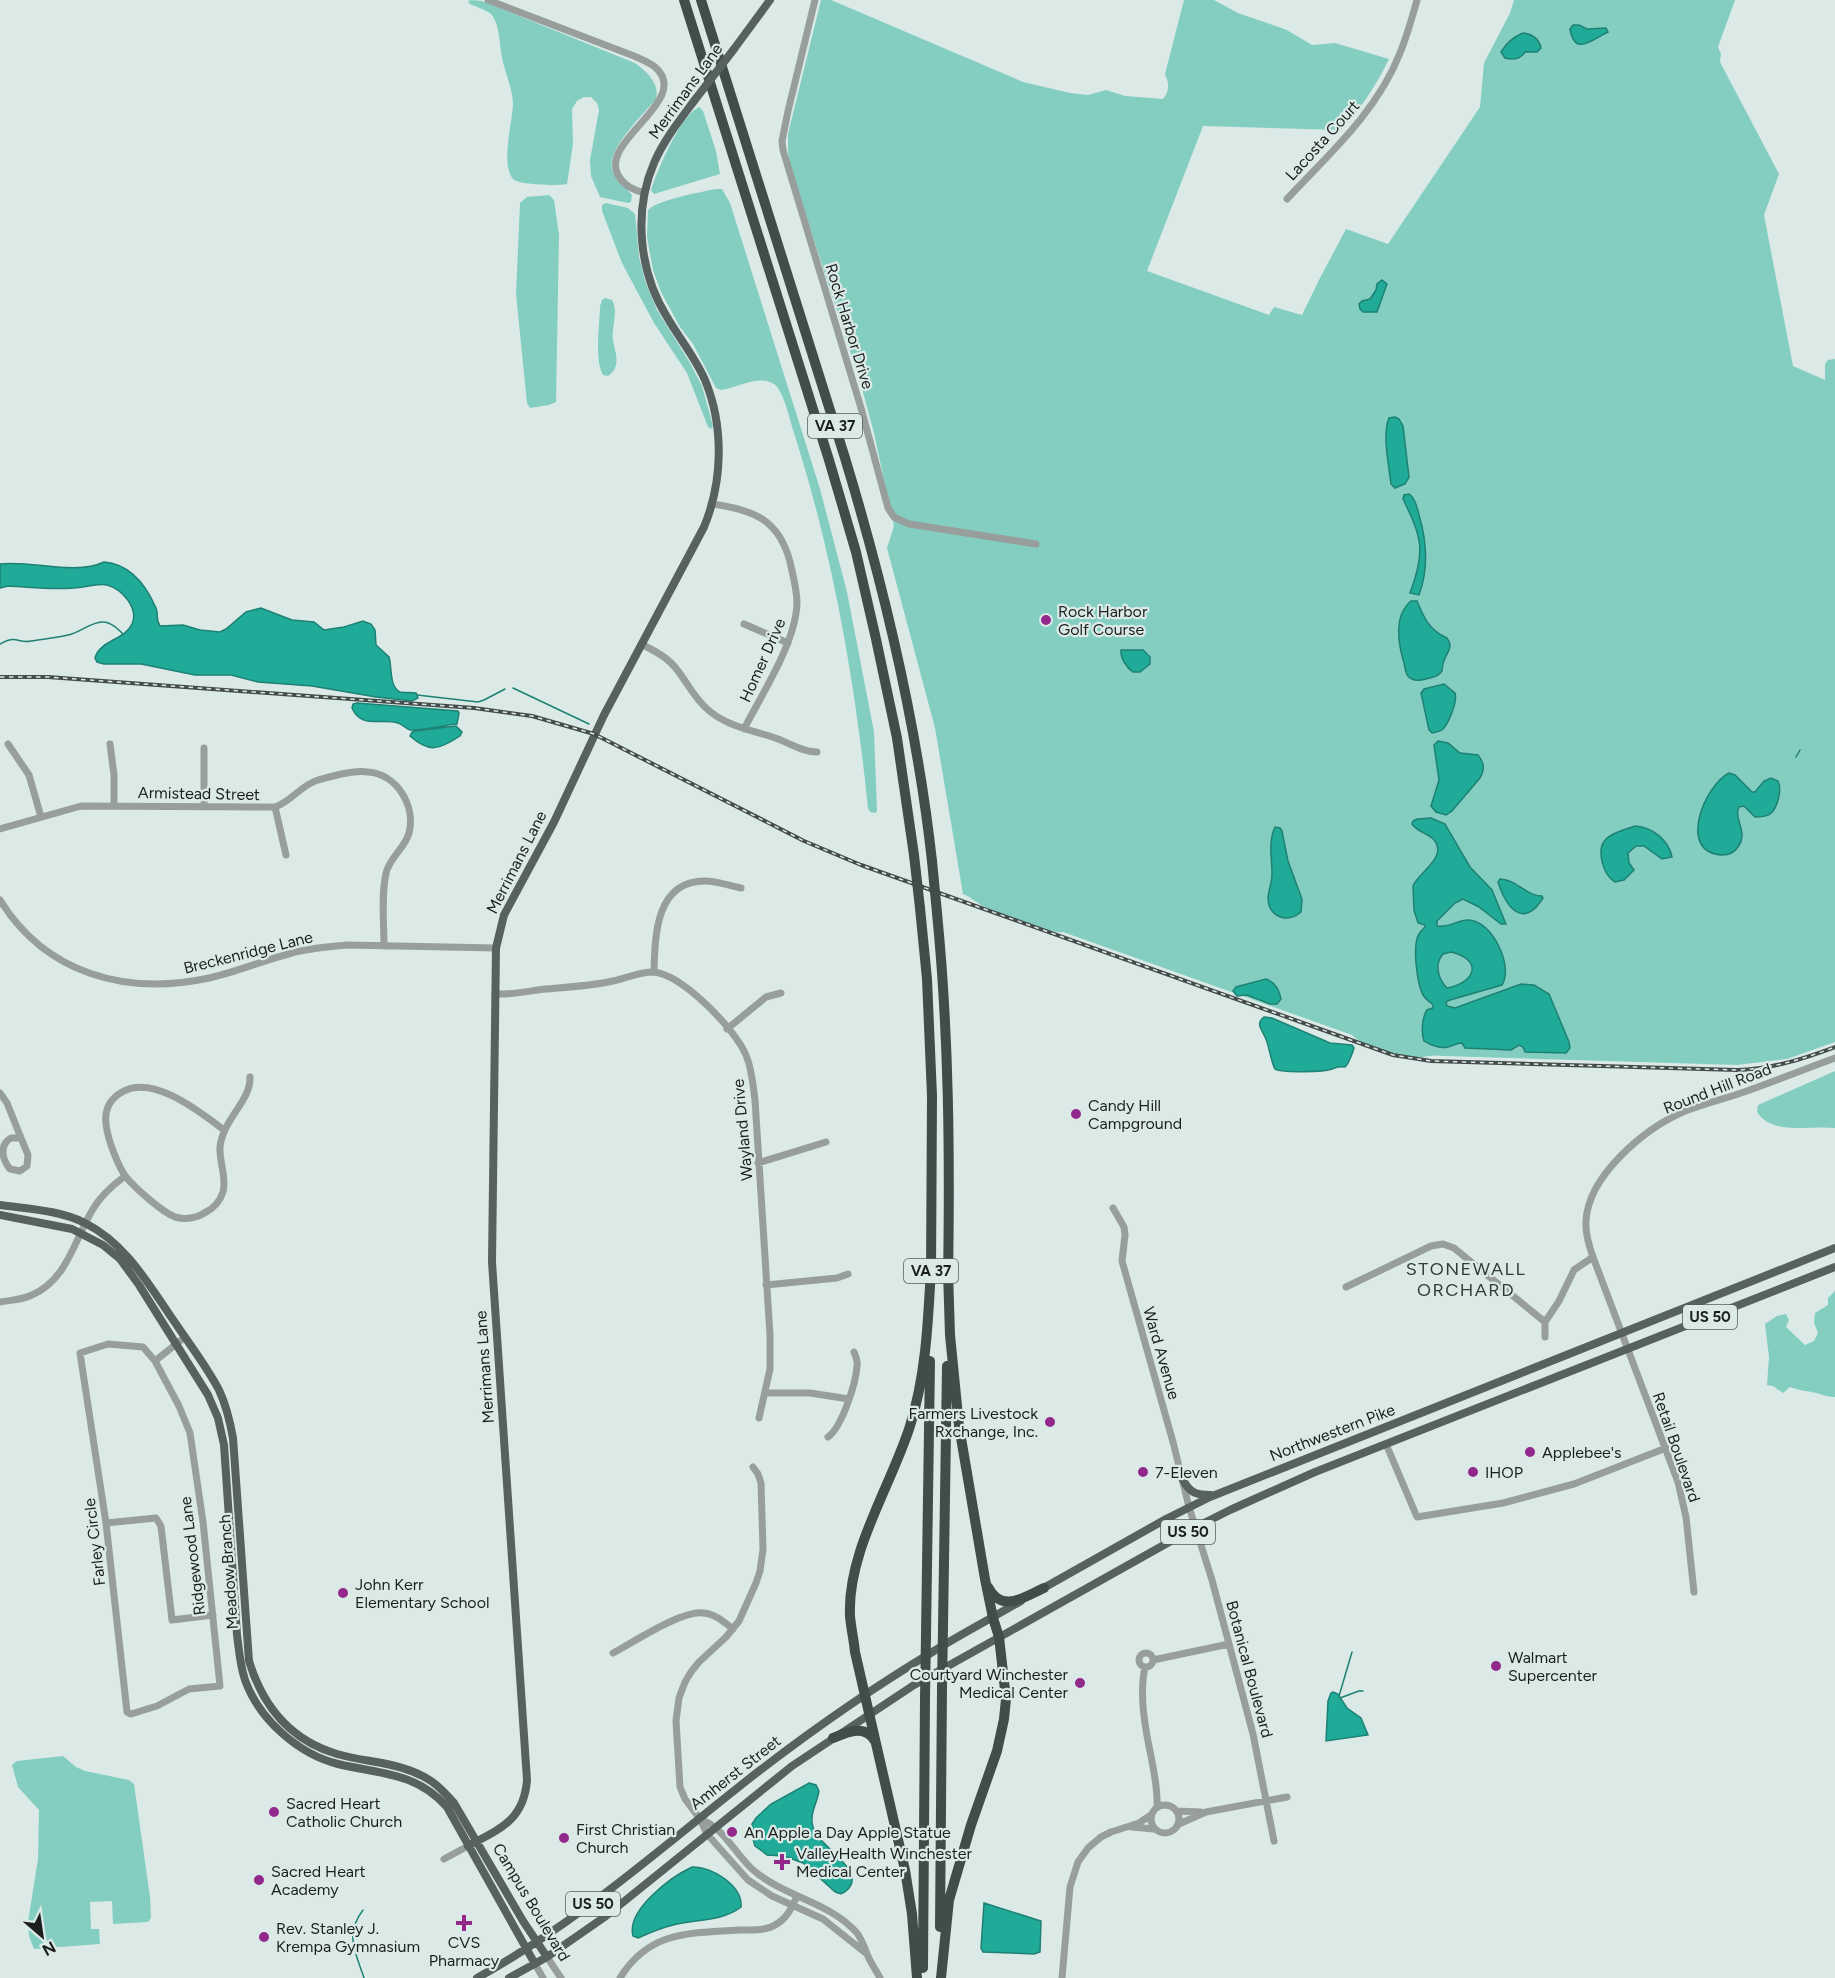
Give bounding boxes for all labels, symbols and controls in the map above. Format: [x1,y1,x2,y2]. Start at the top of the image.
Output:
street label: Merrimans Lane [644,40,726,143]
street label: Lacosta Court [1281,96,1363,184]
street label: Rock Harbor Drive [821,261,878,391]
road number: VA 37 [808,414,862,438]
place label: Rock Harbor Golf Course [1058,602,1148,639]
marker: Rock Harbor Golf Course [1039,613,1053,627]
street label: Homer Drive [735,615,790,705]
street label: Armistead Street [138,783,260,804]
street label: Merrimans Lane [482,807,551,917]
street label: Breckenridge Lane [182,927,315,978]
street label: Round Hill Road [1661,1059,1774,1118]
street label: Wayland Drive [729,1078,756,1182]
place label: Candy Hill Campground [1088,1096,1182,1133]
marker: Candy Hill Campground [1069,1107,1083,1121]
district label: STONEWALL ORCHARD [1406,1258,1526,1301]
road number: VA 37 [904,1259,958,1283]
street label: Ward Avenue [1139,1305,1184,1402]
road number: US 50 [1683,1305,1737,1329]
street label: Merrimans Lane [471,1310,498,1424]
street label: Retail Boulevard [1649,1390,1704,1505]
street label: Northwestern Pike [1267,1400,1398,1465]
place label: Farmers Livestock Rxchange, Inc. [909,1404,1038,1441]
marker: Farmers Livestock Rxchange, Inc. [1043,1415,1057,1429]
place label: Applebee's [1542,1443,1622,1462]
marker: Applebee's [1523,1445,1537,1459]
place label: 7-Eleven [1155,1463,1218,1482]
place label: IHOP [1485,1463,1523,1482]
marker: 7-Eleven [1136,1465,1150,1479]
marker: IHOP [1466,1465,1480,1479]
street label: Ridgewood Lane [176,1495,209,1616]
street label: Farley Circle [80,1497,109,1587]
street label: Meadow Branch [215,1514,242,1630]
road number: US 50 [1161,1520,1215,1544]
place label: John Kerr Elementary School [355,1575,489,1612]
marker: John Kerr Elementary School [336,1586,350,1600]
street label: Botanical Boulevard [1222,1598,1277,1740]
place label: Walmart Supercenter [1508,1648,1597,1685]
marker: Walmart Supercenter [1489,1659,1503,1673]
place label: Courtyard Winchester Medical Center [910,1665,1069,1702]
marker: Courtyard Winchester Medical Center [1073,1676,1087,1690]
street label: Amherst Street [686,1731,784,1814]
place label: Sacred Heart Catholic Church [286,1794,402,1831]
marker: Sacred Heart Catholic Church [267,1805,281,1819]
place label: First Christian Church [576,1820,675,1857]
place label: An Apple a Day Apple Statue [744,1823,951,1842]
marker: An Apple a Day Apple Statue [725,1825,739,1839]
marker: First Christian Church [557,1831,571,1845]
street label: Campus Boulevard [489,1840,574,1965]
place label: ValleyHealth Winchester Medical Center [796,1844,972,1881]
marker: ValleyHealth Winchester Medical Center [773,1853,791,1871]
place label: Sacred Heart Academy [271,1862,365,1899]
marker: Sacred Heart Academy [252,1873,266,1887]
road number: US 50 [566,1892,620,1916]
north arrow [12,1906,72,1966]
marker: CVS Pharmacy [457,1916,471,1930]
place label: Rev. Stanley J. Krempa Gymnasium [276,1919,420,1956]
marker: Rev. Stanley J. Krempa Gymnasium [257,1930,271,1944]
place label: CVS Pharmacy [429,1933,500,1970]
text: N [39,1937,59,1960]

